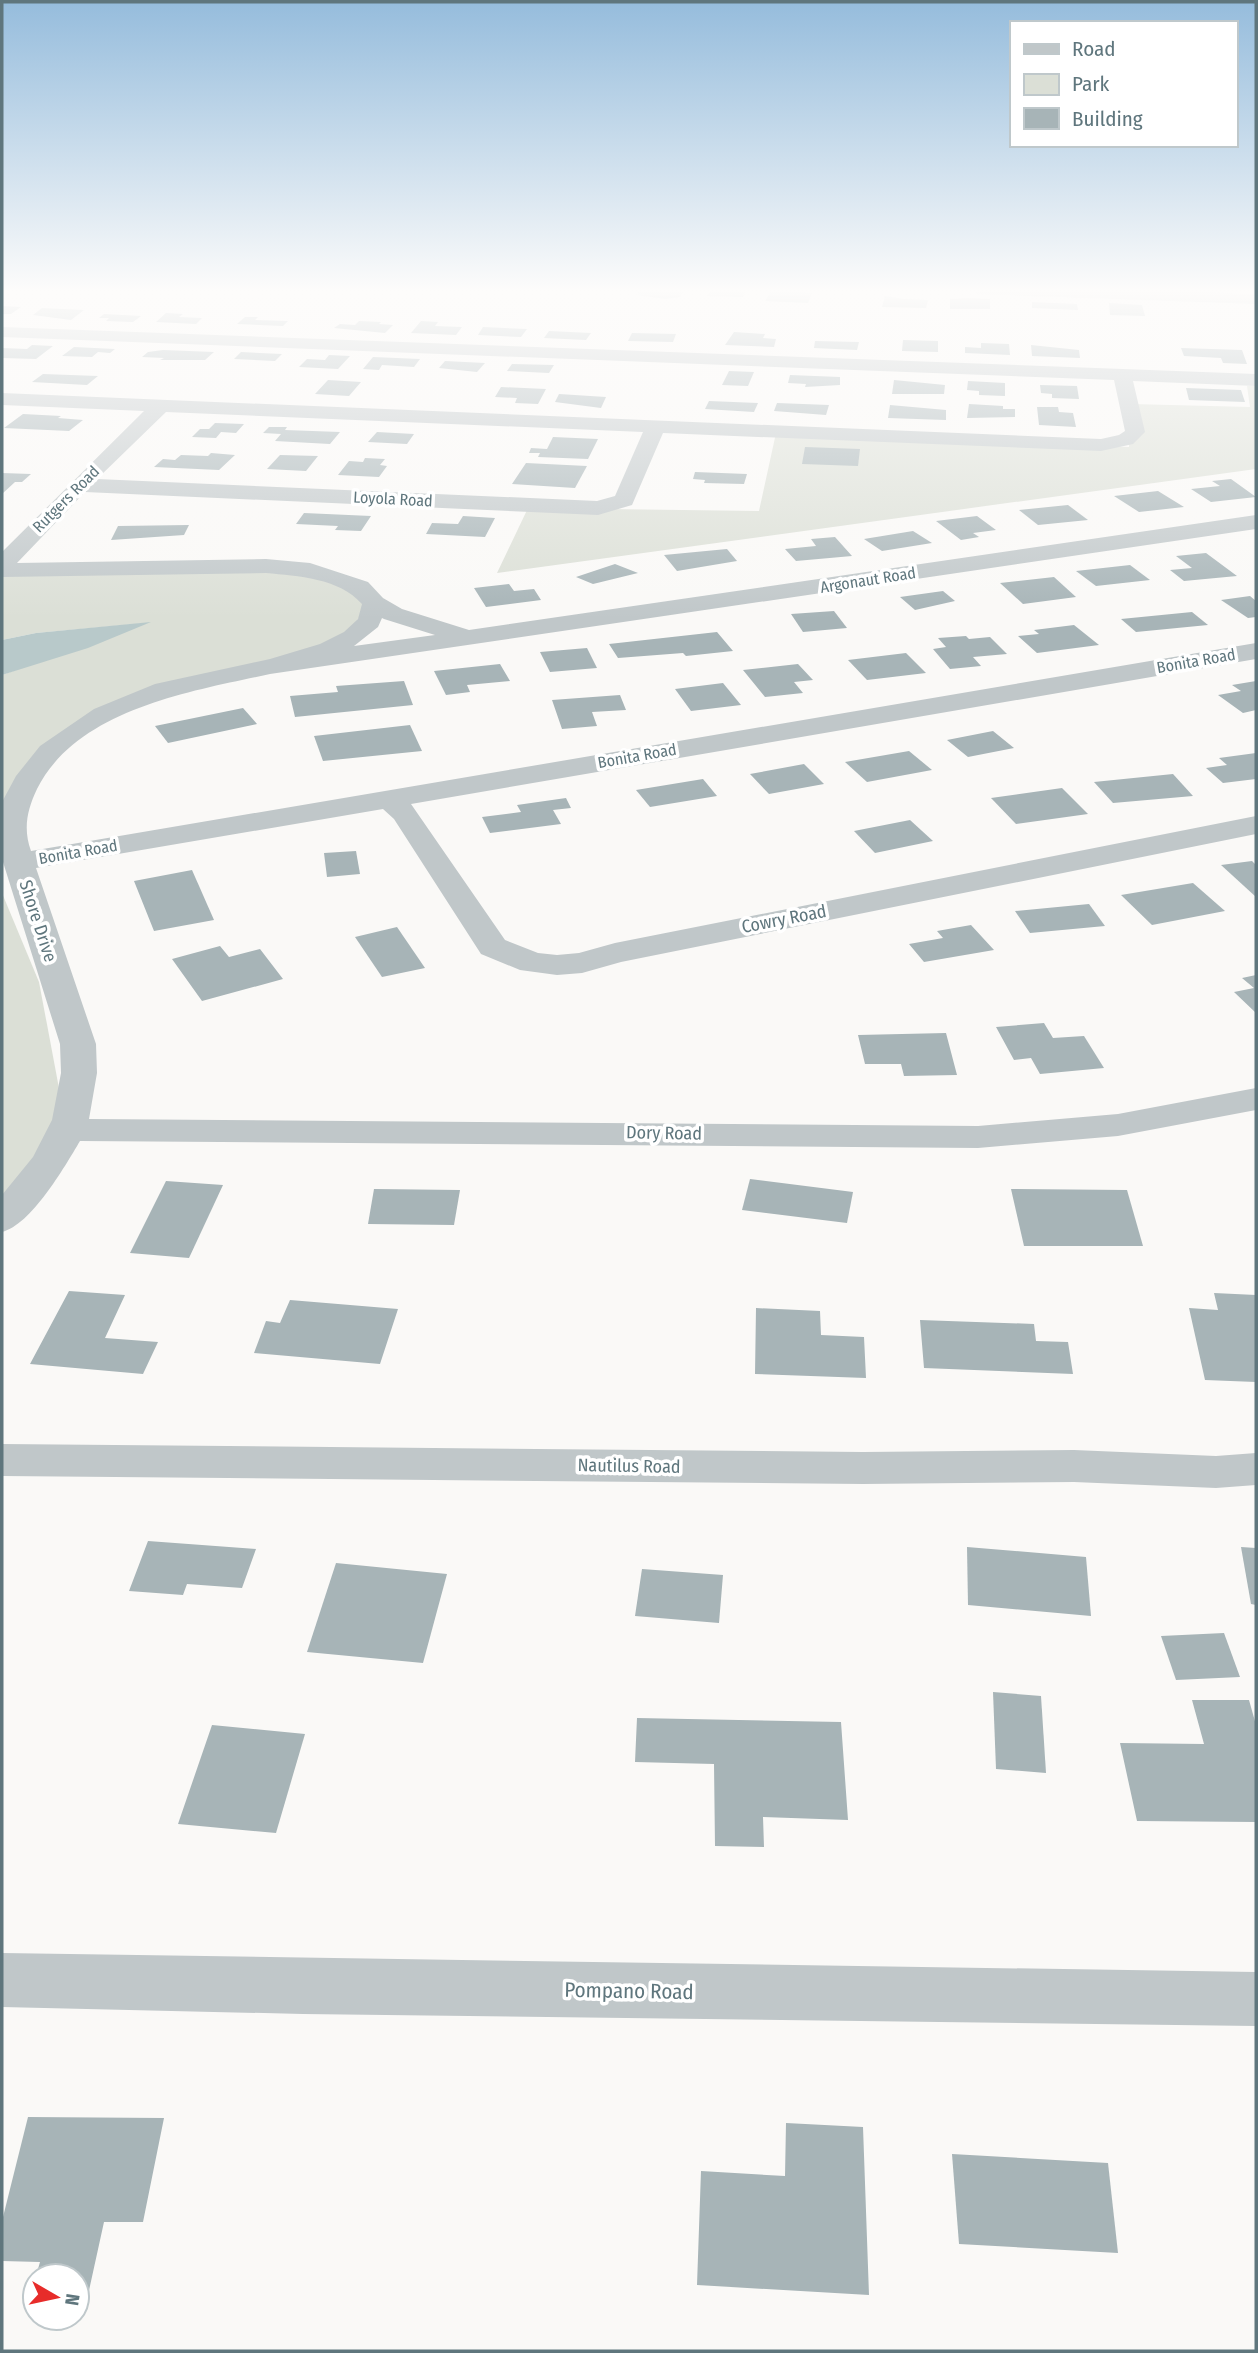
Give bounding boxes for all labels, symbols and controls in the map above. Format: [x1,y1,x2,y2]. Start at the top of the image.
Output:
legend [1010,21,1237,147]
text: Road [1072,36,1116,62]
text: Park [1072,71,1110,97]
text: Building [1072,106,1143,132]
street label: Rutgers Road [29,462,103,536]
street label: Loyola Road [353,487,433,511]
street label: Argonaut Road [819,563,917,597]
street label: Bonita Road [1155,645,1237,677]
street label: Bonita Road [596,740,678,772]
street label: Bonita Road [37,836,119,868]
street label: Shore Drive [14,877,62,965]
street label: Cowry Road [740,900,828,938]
street label: Dory Road [626,1121,702,1145]
street label: Nautilus Road [577,1454,681,1478]
street label: Pompano Road [564,1977,694,2005]
north arrow [21,2262,91,2332]
text: N [60,2292,85,2307]

